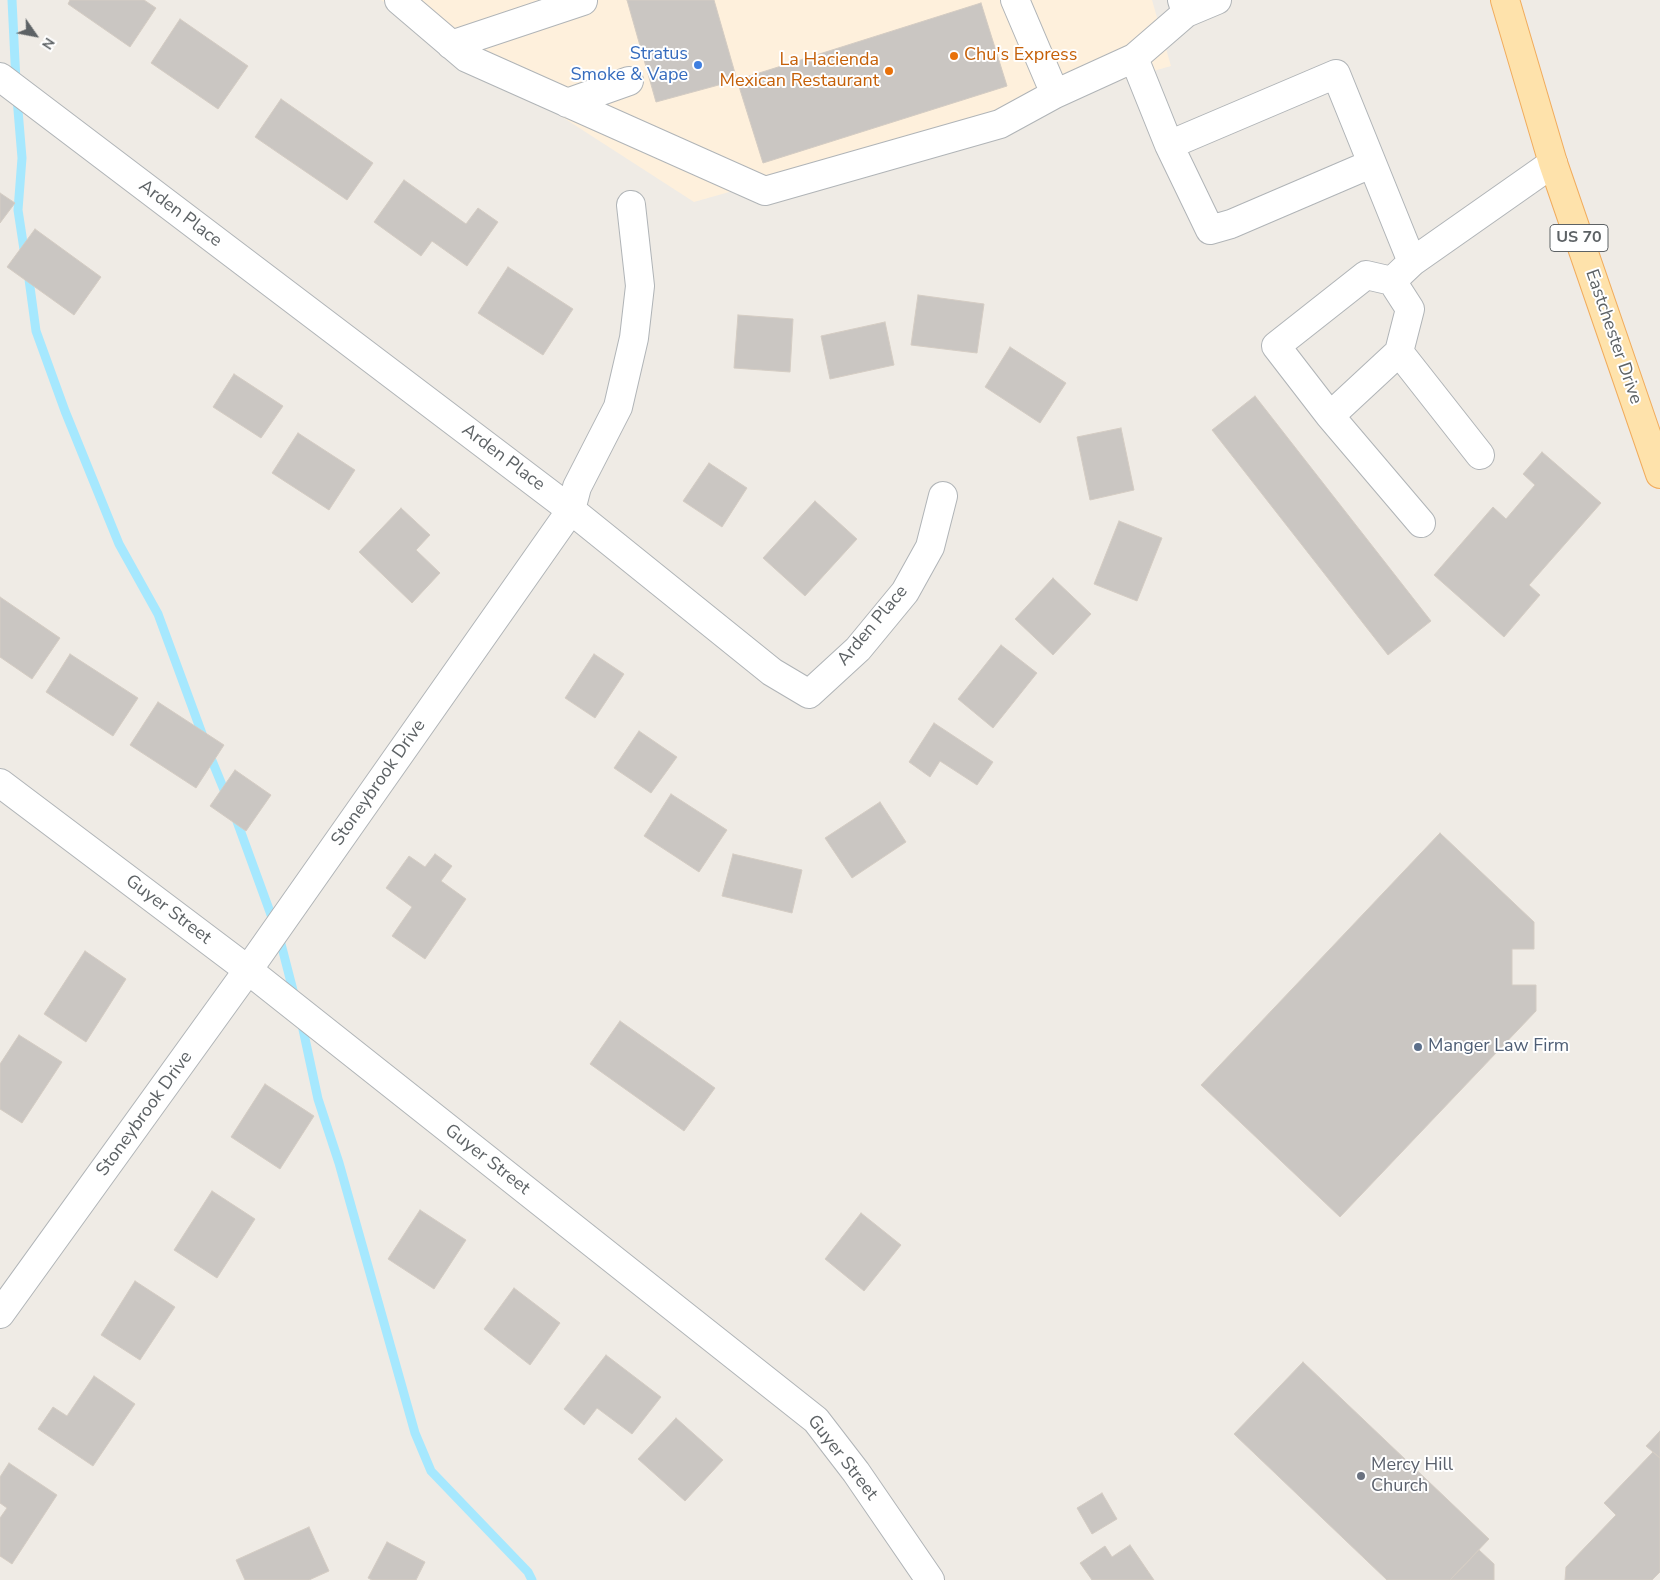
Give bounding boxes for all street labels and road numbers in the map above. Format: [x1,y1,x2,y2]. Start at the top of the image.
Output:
street label: Arden Place [134,176,226,252]
road number: US 70 [1550,224,1608,252]
street label: Eastchester Drive [1580,267,1646,407]
street label: Arden Place [457,420,549,496]
street label: Arden Place [833,581,913,671]
street label: Stoneybrook Drive [327,716,431,850]
street label: Guyer Street [121,871,215,949]
street label: Stoneybrook Drive [92,1047,198,1181]
street label: Guyer Street [440,1120,534,1200]
street label: Guyer Street [802,1411,882,1505]

